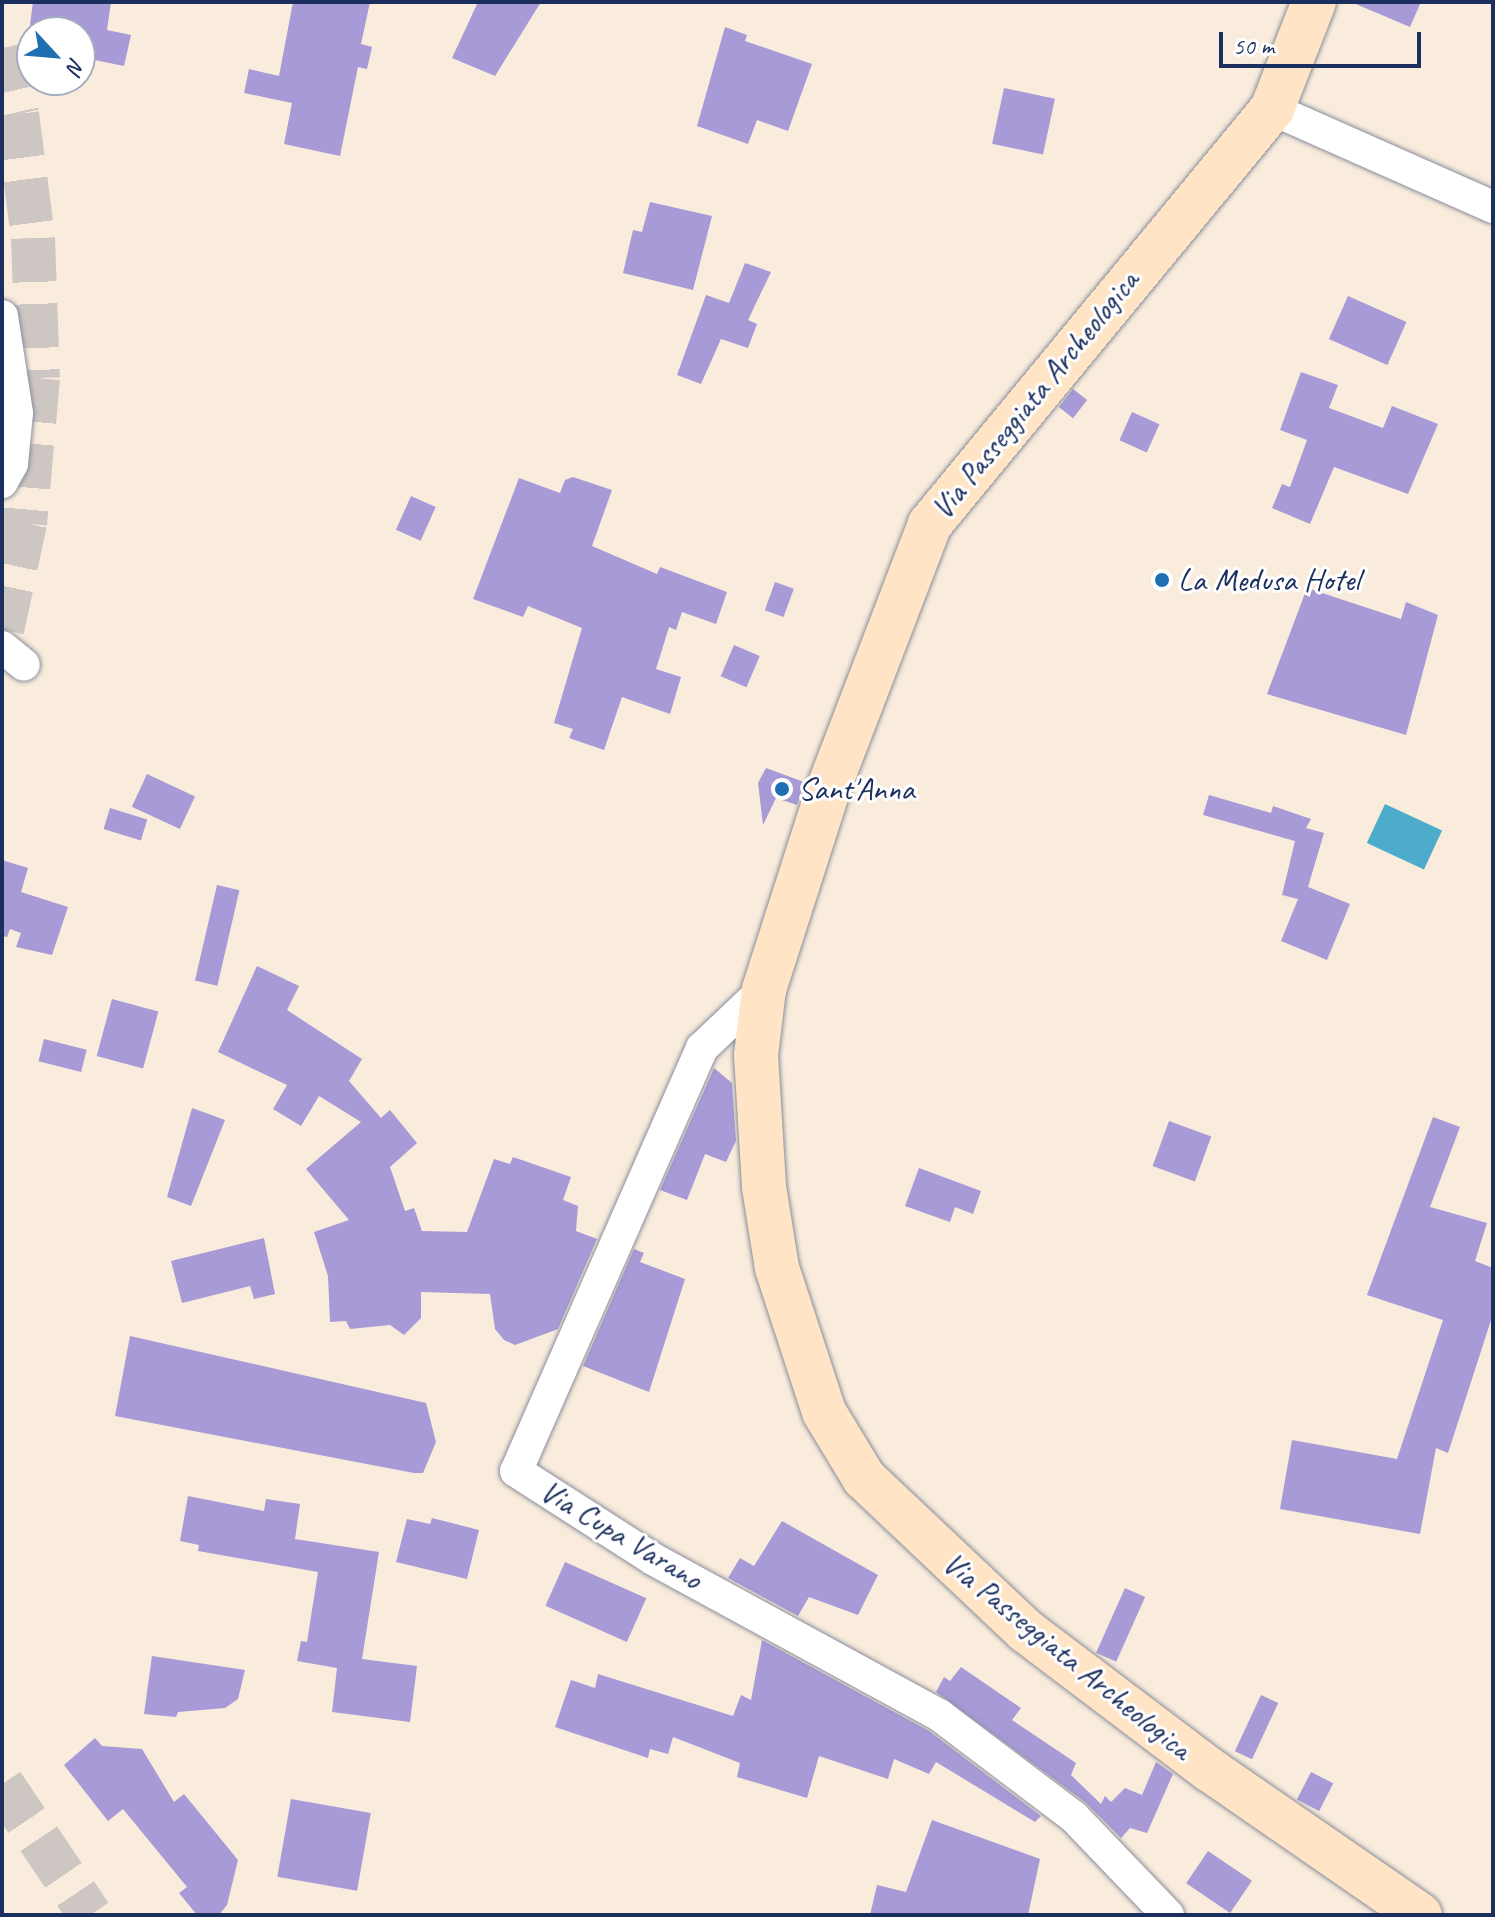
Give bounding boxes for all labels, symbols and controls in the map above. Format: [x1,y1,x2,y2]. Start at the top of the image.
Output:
north arrow [16,16,96,96]
scale bar [1223,16,1425,66]
text: 50 m [1233,31,1274,61]
text: N [60,53,91,78]
street label: Via Passeggiata Archeologica [923,263,1147,527]
place label: La Medusa Hotel [1178,561,1359,599]
marker: La Medusa Hotel [1153,571,1171,589]
place label: Sant'Anna [798,770,914,808]
marker: Sant'Anna [773,780,791,798]
street label: Via Cupa Varano [534,1472,708,1598]
street label: Via Passeggiata Archeologica [935,1544,1199,1768]

